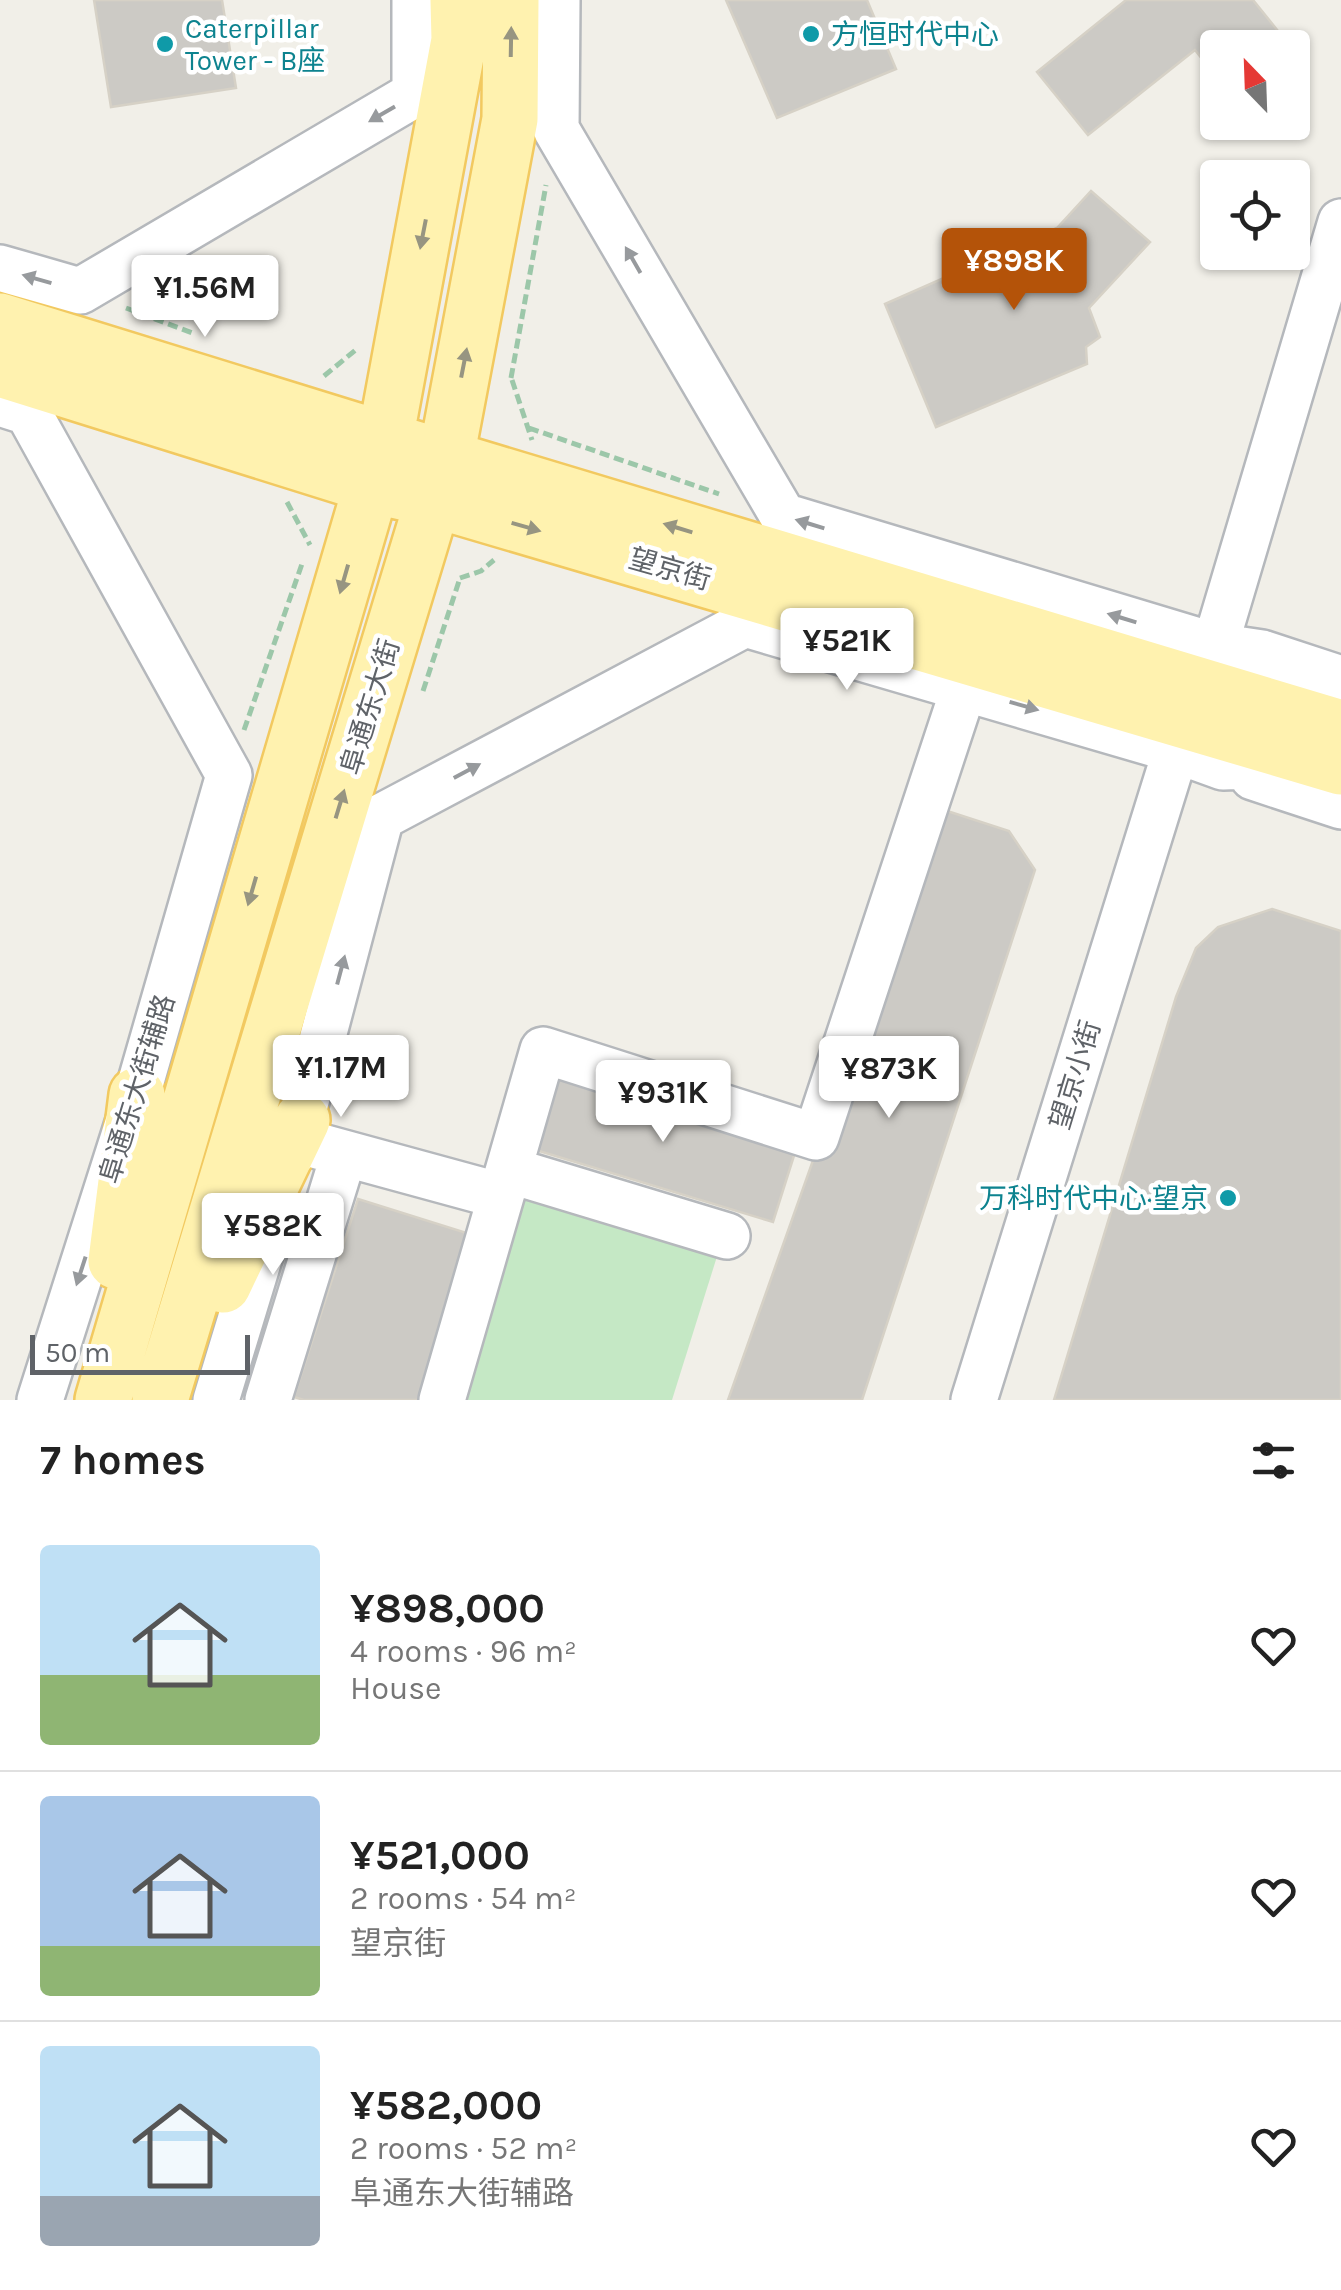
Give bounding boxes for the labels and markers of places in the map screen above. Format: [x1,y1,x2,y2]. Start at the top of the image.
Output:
place label: Caterpillar Tower - B座 [185,12,325,77]
place label: 方恒时代中心 [831,18,999,51]
marker: 方恒时代中心 [800,23,822,45]
marker: Caterpillar Tower - B座 [154,33,176,55]
pin: ¥898K [944,228,1084,313]
pin: ¥1.56M [124,255,286,340]
pin: ¥521K [777,608,917,693]
pin: ¥1.17M [260,1035,422,1120]
pin: ¥873K [819,1036,959,1121]
pin: ¥931K [593,1060,733,1145]
place label: 万科时代中心·望京 [979,1182,1208,1215]
marker: 万科时代中心·望京 [1217,1187,1239,1209]
pin: ¥582K [203,1193,343,1278]

